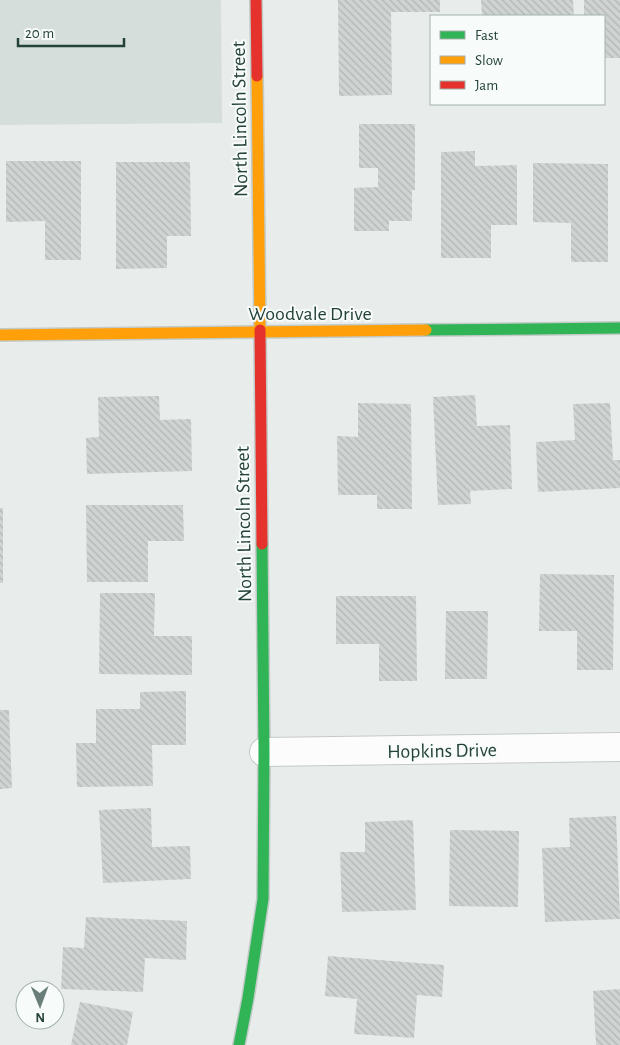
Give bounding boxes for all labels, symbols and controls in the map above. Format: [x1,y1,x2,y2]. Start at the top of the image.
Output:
scale bar [18,15,124,47]
legend [430,15,605,105]
text: 20 m [25,26,54,41]
text: Fast [475,28,499,43]
street label: North Lincoln Street [229,40,251,197]
text: Slow [475,53,503,68]
text: Jam [475,78,498,93]
street label: Woodvale Drive [248,304,372,324]
street label: North Lincoln Street [233,445,255,602]
street label: Hopkins Drive [387,740,497,762]
north arrow [15,980,65,1030]
text: N [35,1010,45,1024]

